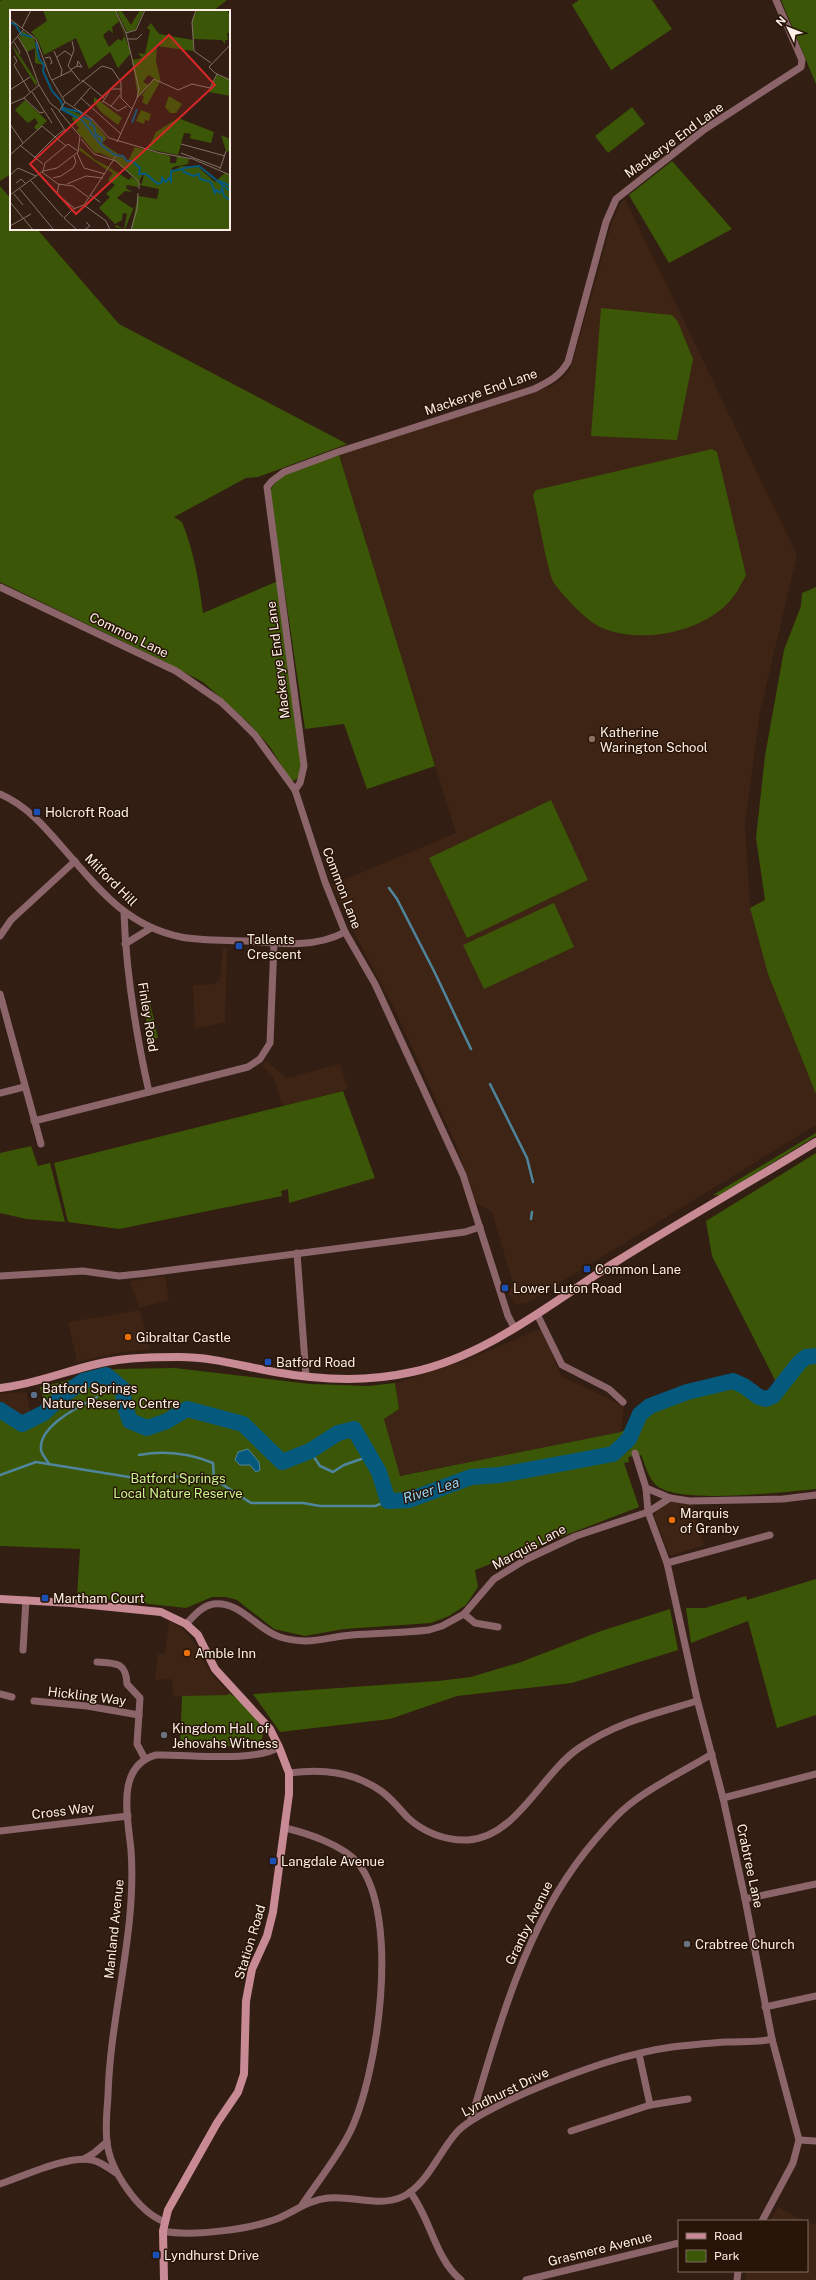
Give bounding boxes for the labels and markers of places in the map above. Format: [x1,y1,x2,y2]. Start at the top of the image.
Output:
place label: Katherine Warington School [600,725,708,755]
marker: Katherine Warington School [587,734,597,744]
place label: Holcroft Road [45,805,129,820]
marker: Holcroft Road [32,807,42,817]
place label: Tallents Crescent [247,932,302,962]
marker: Tallents Crescent [234,941,244,951]
place label: Common Lane [595,1262,681,1277]
marker: Common Lane [582,1264,592,1274]
place label: Lower Luton Road [513,1281,622,1296]
marker: Lower Luton Road [500,1283,510,1293]
place label: Gibraltar Castle [136,1330,231,1345]
marker: Gibraltar Castle [123,1332,133,1342]
place label: Batford Road [276,1355,355,1370]
marker: Batford Road [263,1357,273,1367]
place label: Batford Springs Nature Reserve Centre [42,1381,180,1411]
marker: Batford Springs Nature Reserve Centre [29,1390,39,1400]
place label: Marquis of Granby [680,1506,739,1536]
marker: Marquis of Granby [667,1515,677,1525]
place label: Martham Court [53,1591,145,1606]
marker: Martham Court [40,1593,50,1603]
place label: Amble Inn [195,1646,256,1661]
marker: Amble Inn [182,1648,192,1658]
place label: Kingdom Hall of Jehovahs Witness [172,1721,278,1751]
marker: Kingdom Hall of Jehovahs Witness [159,1730,169,1740]
place label: Langdale Avenue [281,1854,385,1869]
marker: Langdale Avenue [268,1856,278,1866]
place label: Crabtree Church [695,1937,795,1952]
marker: Crabtree Church [682,1939,692,1949]
place label: Lyndhurst Drive [164,2248,259,2263]
marker: Lyndhurst Drive [151,2250,161,2260]

